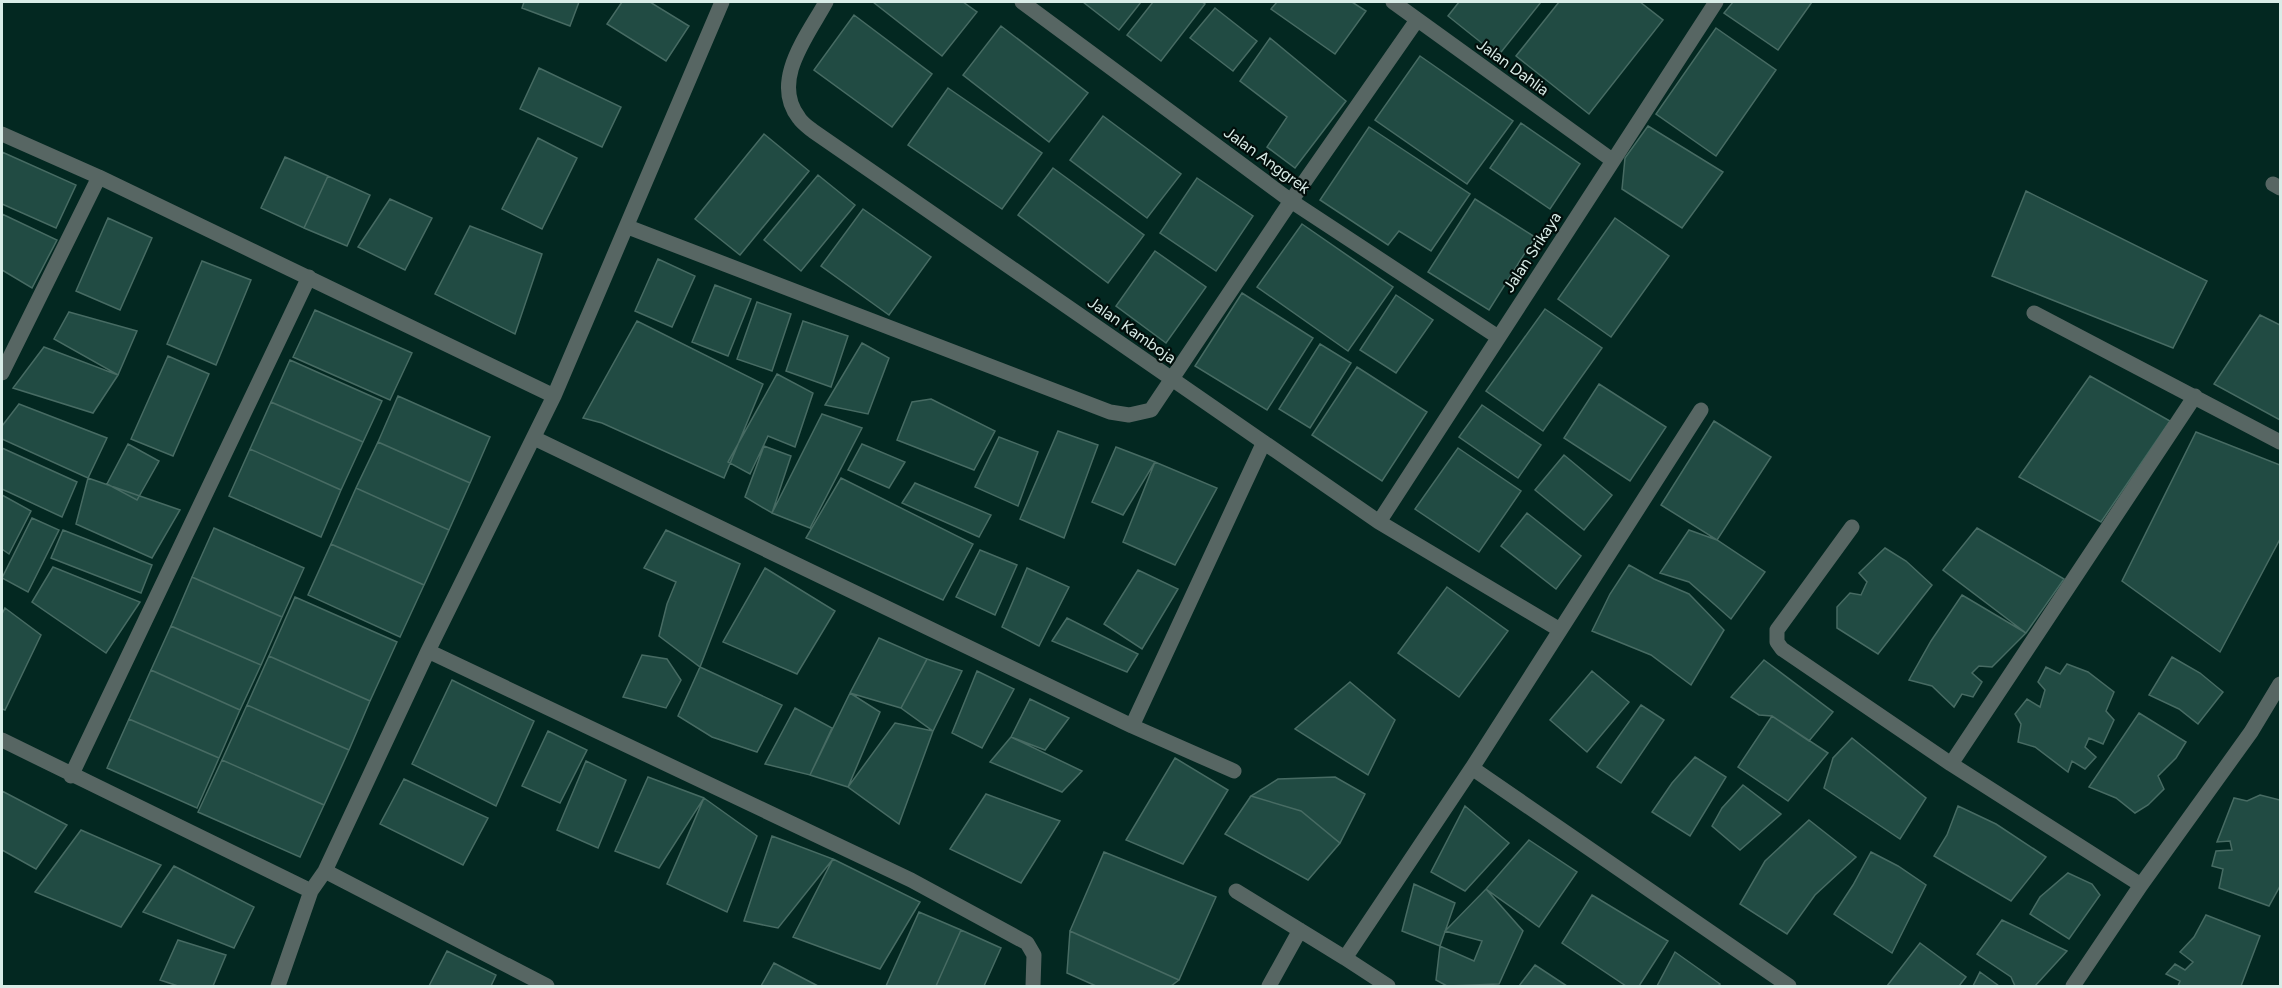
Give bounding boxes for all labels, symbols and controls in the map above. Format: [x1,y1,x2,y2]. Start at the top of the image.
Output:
street label: Jalan Dahlia [1473,34,1553,100]
street label: Jalan Anggrek [1220,123,1314,198]
street label: Jalan Srikaya [1499,208,1565,296]
street label: Jalan Kamboja [1084,293,1180,367]

